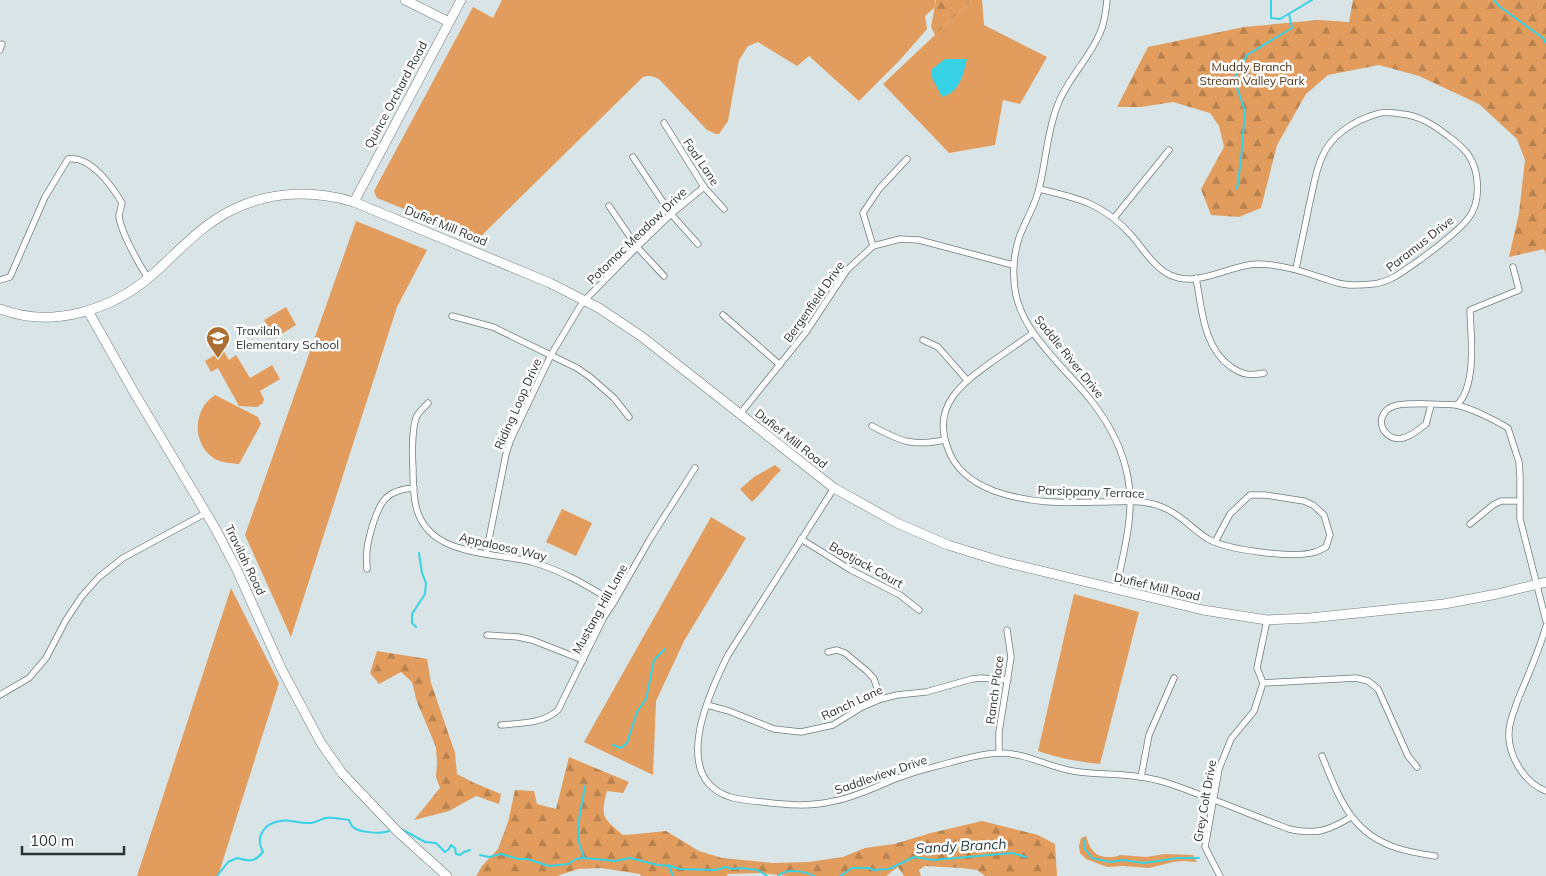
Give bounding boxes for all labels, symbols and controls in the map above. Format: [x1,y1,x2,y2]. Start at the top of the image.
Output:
street label: Quince Orchard Road [361,39,430,151]
park label: Muddy Branch Stream Valley Park [1199,59,1305,88]
street label: Foal Lane [680,135,723,188]
street label: Potomac Meadow Drive [584,184,690,287]
street label: Dufief Mill Road [403,202,490,249]
street label: Paramus Drive [1383,213,1457,275]
street label: Bergenfield Drive [780,258,847,345]
street label: Saddle River Drive [1031,312,1107,401]
place label: Travilah Elementary School [236,323,339,352]
school or university icon: Travilah Elementary School [205,325,231,359]
street label: Riding Loop Drive [491,356,544,452]
street label: Dufief Mill Road [752,406,831,472]
street label: Parsippany Terrace [1037,482,1145,501]
street label: Travilah Road [222,522,269,598]
street label: Appaloosa Way [458,529,549,564]
street label: Bootjack Court [827,538,906,591]
street label: Mustang Hill Lane [569,561,630,656]
street label: Dufief Mill Road [1113,569,1202,604]
street label: Ranch Place [982,655,1007,725]
street label: Ranch Lane [819,682,885,723]
street label: Saddleview Drive [833,752,929,797]
street label: Grey Colt Drive [1190,759,1219,843]
scale bar [22,824,125,856]
text: 100 m [30,831,74,850]
water label: Sandy Branch [915,835,1007,857]

